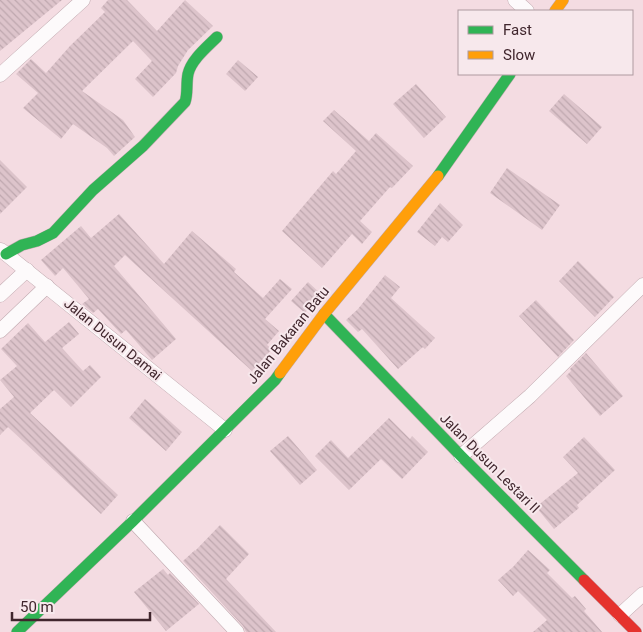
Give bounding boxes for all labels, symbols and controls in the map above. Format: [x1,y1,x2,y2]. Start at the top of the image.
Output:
legend [458,10,633,75]
text: Fast [503,21,532,39]
text: Slow [503,46,535,64]
street label: Jalan Bakaran Batu [244,283,332,387]
street label: Jalan Dusun Damai [61,295,165,383]
street label: Jalan Dusun Lestari II [437,410,543,516]
scale bar [12,590,150,622]
text: 50 m [20,598,54,616]

